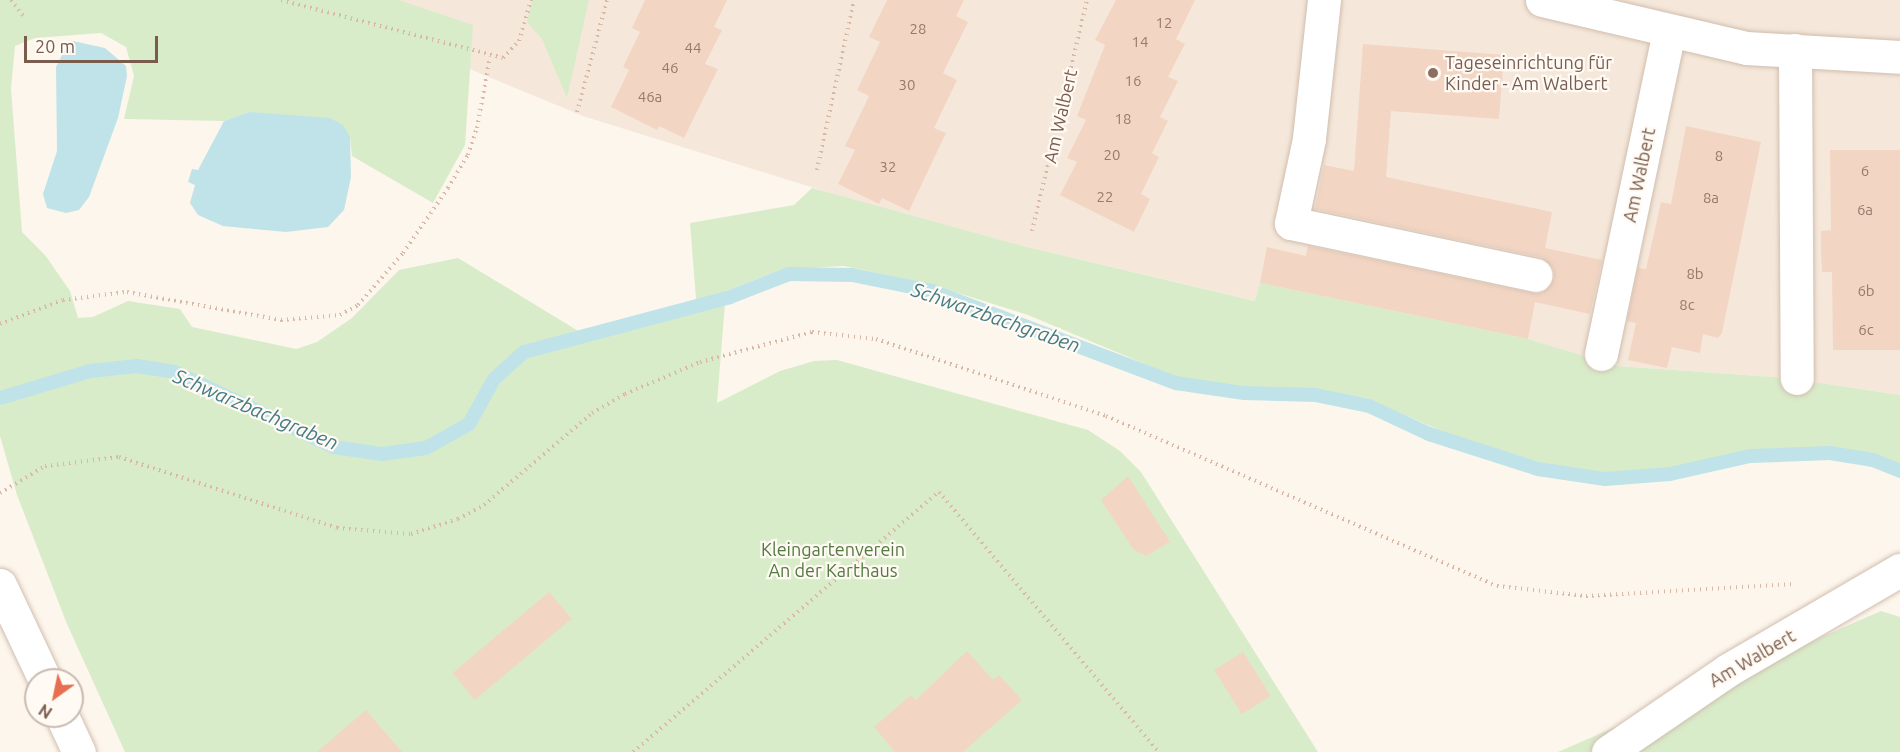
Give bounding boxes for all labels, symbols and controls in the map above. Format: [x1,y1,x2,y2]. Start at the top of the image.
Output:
house number: 12 [1156,14,1172,32]
house number: 28 [910,20,926,38]
scale bar [27,24,160,62]
house number: 14 [1132,33,1148,51]
text: 20 m [35,36,75,56]
house number: 44 [685,39,701,57]
place label: Tageseinrichtung für Kinder - Am Walbert [1445,52,1612,94]
house number: 46 [662,59,678,77]
marker: Tageseinrichtung für Kinder - Am Walbert [1426,66,1440,80]
street label: Am Walbert [1039,67,1081,165]
house number: 16 [1125,72,1141,90]
house number: 30 [899,76,915,94]
house number: 46a [638,88,662,106]
house number: 18 [1115,110,1131,128]
street label: Am Walbert [1618,126,1660,224]
house number: 20 [1104,146,1120,164]
house number: 8 [1715,147,1723,165]
house number: 32 [880,158,896,176]
house number: 6 [1861,162,1869,180]
house number: 22 [1097,188,1113,206]
house number: 8a [1703,189,1719,207]
house number: 6a [1857,201,1873,219]
house number: 8b [1686,265,1704,283]
water label: Schwarzbachgraben [909,277,1083,357]
house number: 6b [1857,282,1875,300]
house number: 8c [1679,296,1695,314]
house number: 6c [1858,321,1874,339]
water label: Schwarzbachgraben [170,363,342,455]
park label: Kleingartenverein An der Karthaus [761,539,905,582]
street label: Am Walbert [1705,625,1799,691]
north arrow [24,668,84,728]
text: N [35,701,55,722]

